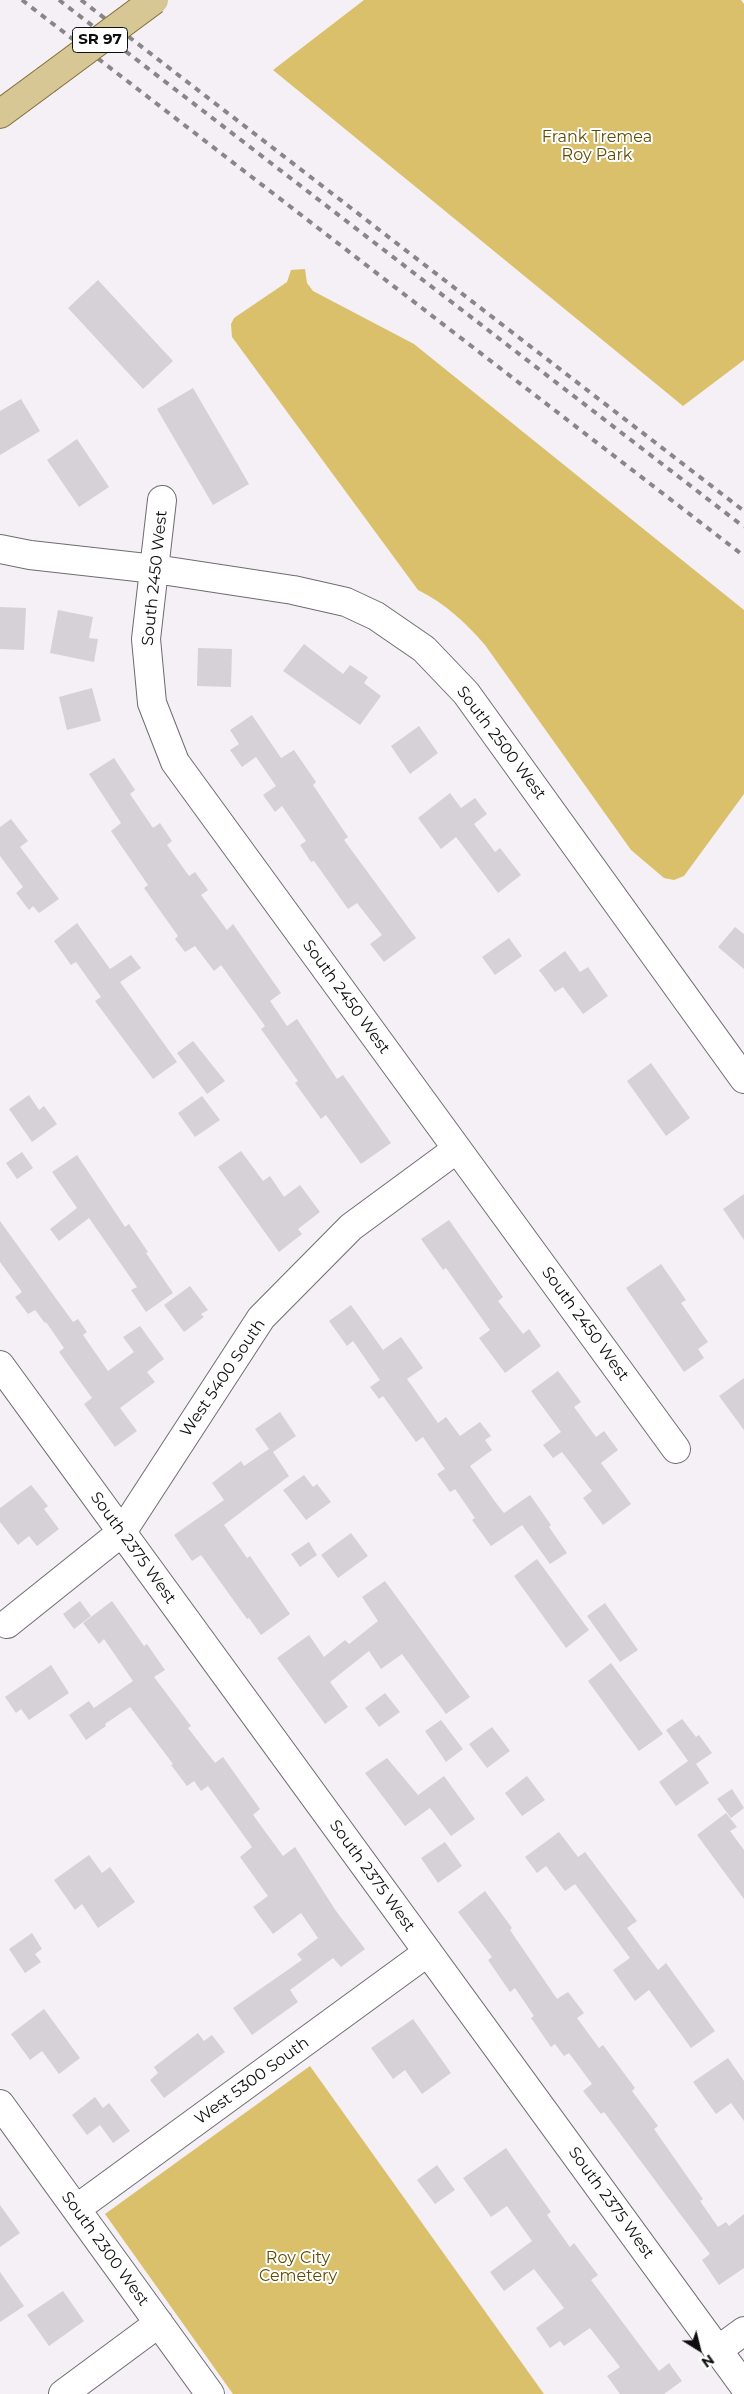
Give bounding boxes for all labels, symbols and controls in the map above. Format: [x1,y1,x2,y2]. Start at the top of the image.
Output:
road number: SR 97 [72,28,128,52]
park label: Frank Tremea Roy Park [542,127,652,165]
street label: South 2450 West [138,509,172,647]
street label: South 2500 West [452,683,550,803]
street label: South 2450 West [298,936,394,1058]
street label: South 2450 West [537,1263,633,1385]
street label: West 5400 South [176,1315,270,1441]
street label: South 2375 West [86,1488,180,1608]
street label: South 2375 West [325,1816,419,1936]
street label: West 5300 South [191,2033,313,2129]
street label: South 2375 West [564,2143,658,2263]
street label: South 2300 West [57,2188,153,2310]
park label: Roy City Cemetery [259,2248,337,2286]
north arrow [674,2324,724,2374]
text: N [698,2351,718,2372]

